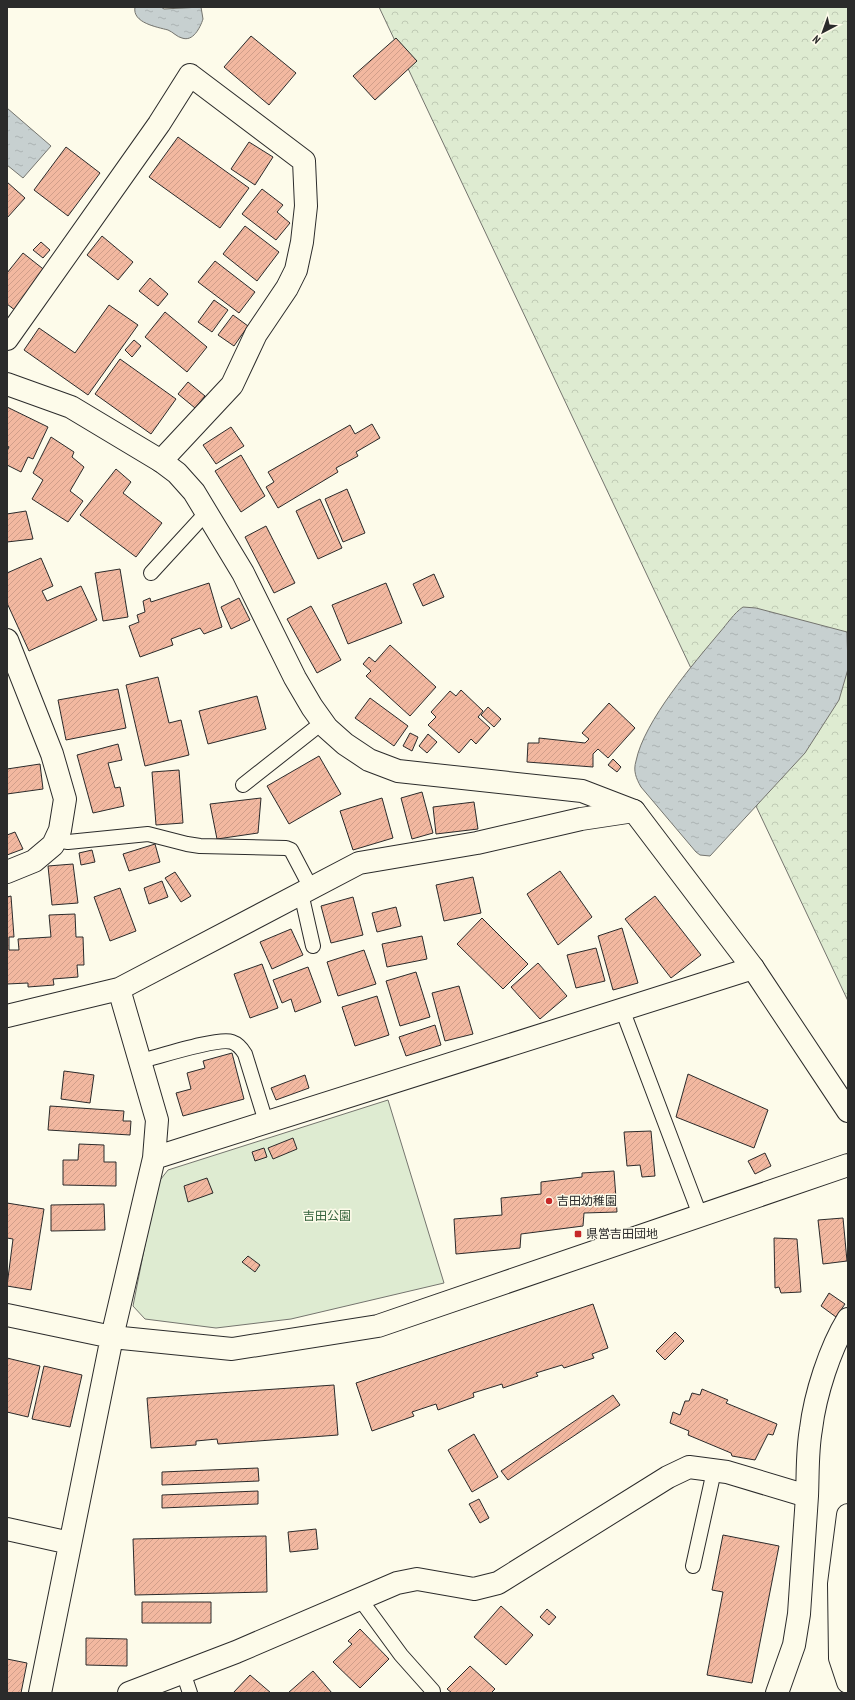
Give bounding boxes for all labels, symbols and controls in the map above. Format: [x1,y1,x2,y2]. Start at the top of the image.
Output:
north arrow [803,12,843,52]
text: N [810,32,823,47]
place label: 吉田幼稚園 [557,1193,617,1208]
marker: 吉田幼稚園 [544,1196,554,1206]
park label: 吉田公園 [303,1208,351,1223]
place label: 県営吉田団地 [586,1226,658,1241]
marker: 県営吉田団地 [573,1229,583,1239]

